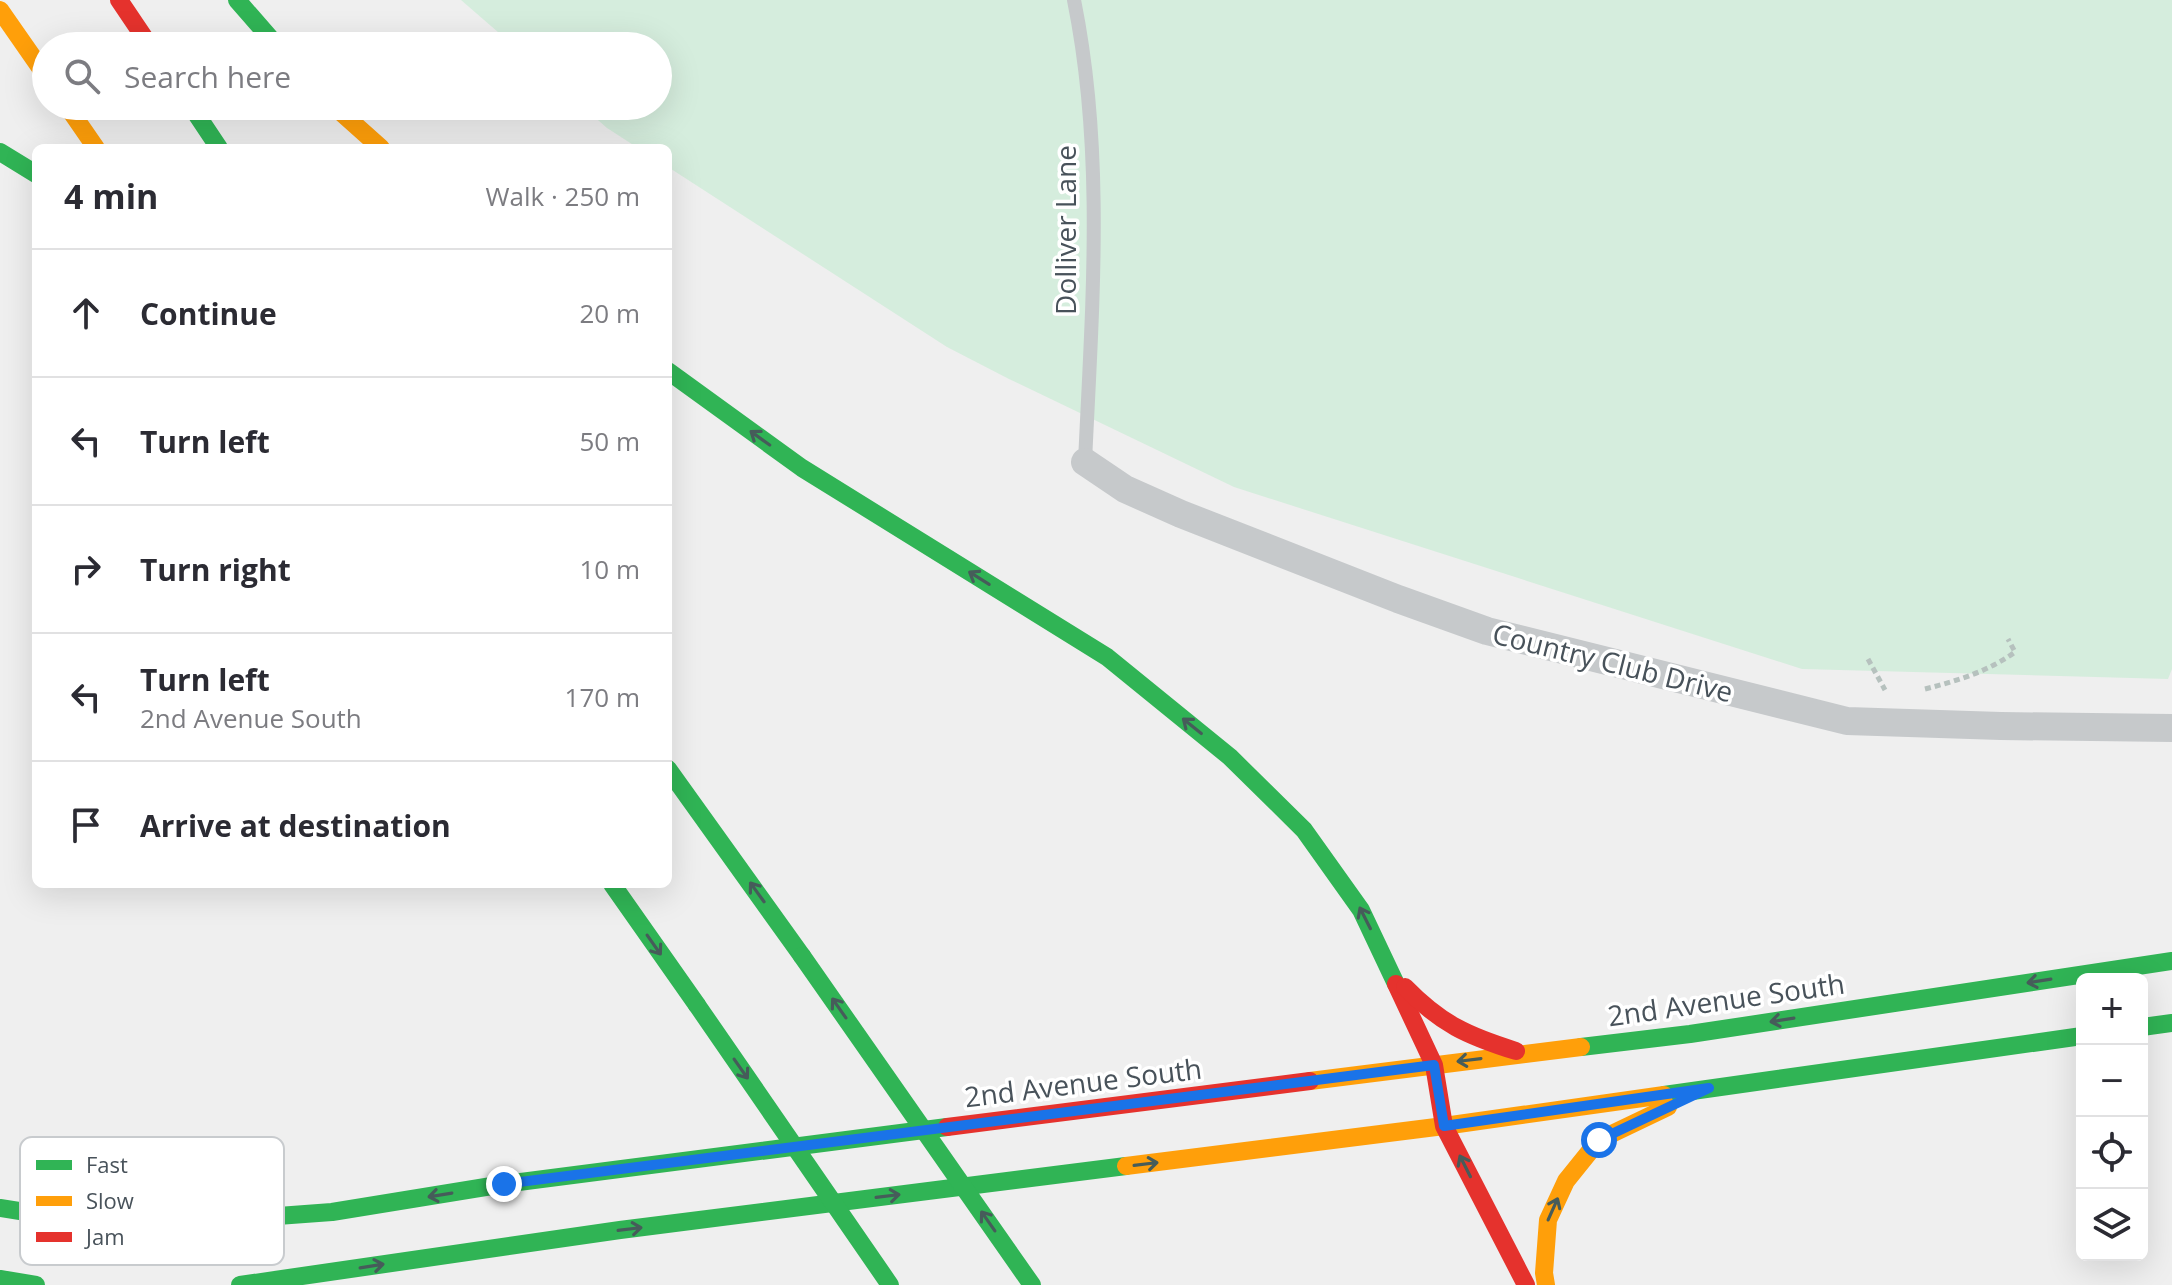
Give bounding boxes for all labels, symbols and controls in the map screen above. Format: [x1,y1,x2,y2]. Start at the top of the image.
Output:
search box [32,32,672,120]
icon: search [60,54,104,98]
text: Search here [124,56,291,97]
street label: Dolliver Lane [1046,145,1084,315]
text: 4 min [64,173,158,219]
text: Walk · 250 m [486,178,640,214]
icon: ahead [64,291,108,335]
text: Continue [140,293,277,334]
text: 20 m [579,295,640,331]
icon: left [64,419,108,463]
text: Turn left [140,421,270,462]
text: 50 m [579,423,640,459]
one-way arrow [750,429,772,446]
icon: right [64,547,108,591]
text: Turn right [140,549,291,590]
text: 10 m [579,551,640,587]
one-way arrow [968,570,991,586]
street label: Country Club Drive [1489,614,1737,710]
text: Turn left [140,659,270,700]
icon: left [64,675,108,719]
text: 170 m [565,679,640,715]
text: 2nd Avenue South [140,700,362,736]
one-way arrow [1182,717,1203,735]
icon: arrive [64,803,108,847]
text: Arrive at destination [140,805,451,846]
one-way arrow [749,882,765,904]
one-way arrow [1356,907,1372,931]
one-way arrow [646,933,662,955]
street label: 2nd Avenue South [1605,964,1847,1034]
map controls [2076,973,2148,1261]
button: + [2076,973,2148,1045]
one-way arrow [2027,974,2053,989]
one-way arrow [831,997,847,1019]
one-way arrow [1770,1013,1796,1028]
button: − [2076,1045,2148,1117]
street label: 2nd Avenue South [962,1049,1204,1115]
one-way arrow [1456,1053,1483,1068]
one-way arrow [733,1058,749,1080]
button: locate [2076,1117,2148,1189]
route start [1581,1122,1617,1158]
legend [20,1137,284,1265]
text: Fast [86,1149,128,1179]
one-way arrow [1456,1154,1472,1178]
one-way arrow [1132,1156,1158,1171]
route end [486,1166,522,1202]
text: Slow [86,1185,134,1215]
one-way arrow [428,1188,454,1203]
one-way arrow [874,1188,900,1203]
button: layers [2076,1189,2148,1261]
one-way arrow [1547,1197,1562,1221]
one-way arrow [980,1211,996,1233]
text: Jam [84,1221,125,1251]
one-way arrow [616,1221,643,1236]
one-way arrow [359,1258,384,1273]

